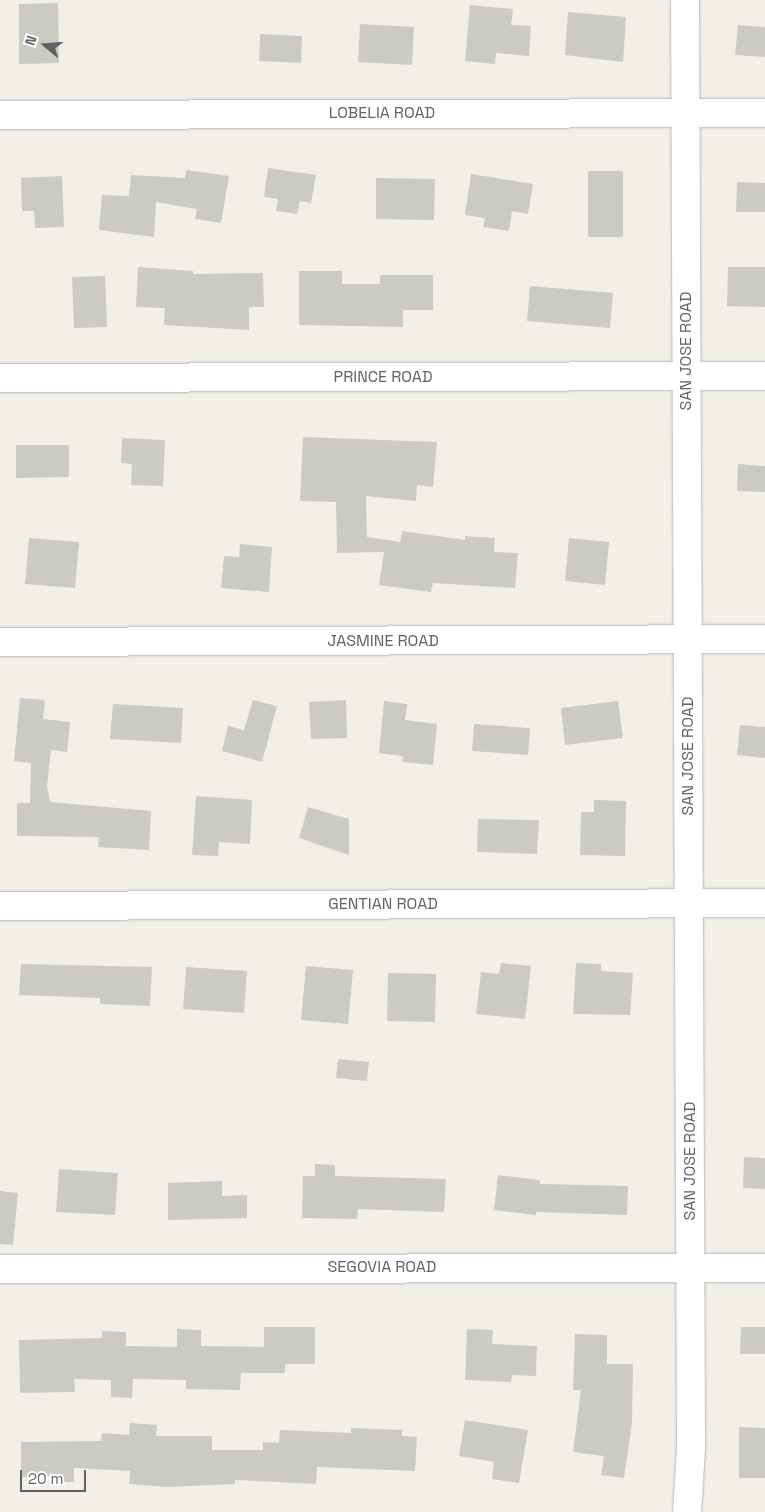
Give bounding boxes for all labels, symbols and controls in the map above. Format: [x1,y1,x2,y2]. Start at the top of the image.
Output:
north arrow [20,20,70,70]
text: N [21,33,41,48]
street label: LOBELIA ROAD [329,103,435,123]
street label: SAN JOSE ROAD [676,292,696,410]
street label: PRINCE ROAD [334,367,432,387]
street label: JASMINE ROAD [327,631,439,651]
street label: SAN JOSE ROAD [678,697,698,815]
street label: GENTIAN ROAD [328,894,438,914]
street label: SAN JOSE ROAD [680,1102,700,1220]
street label: SEGOVIA ROAD [327,1257,437,1277]
scale bar [22,1460,89,1492]
text: 20 m [28,1469,63,1488]

